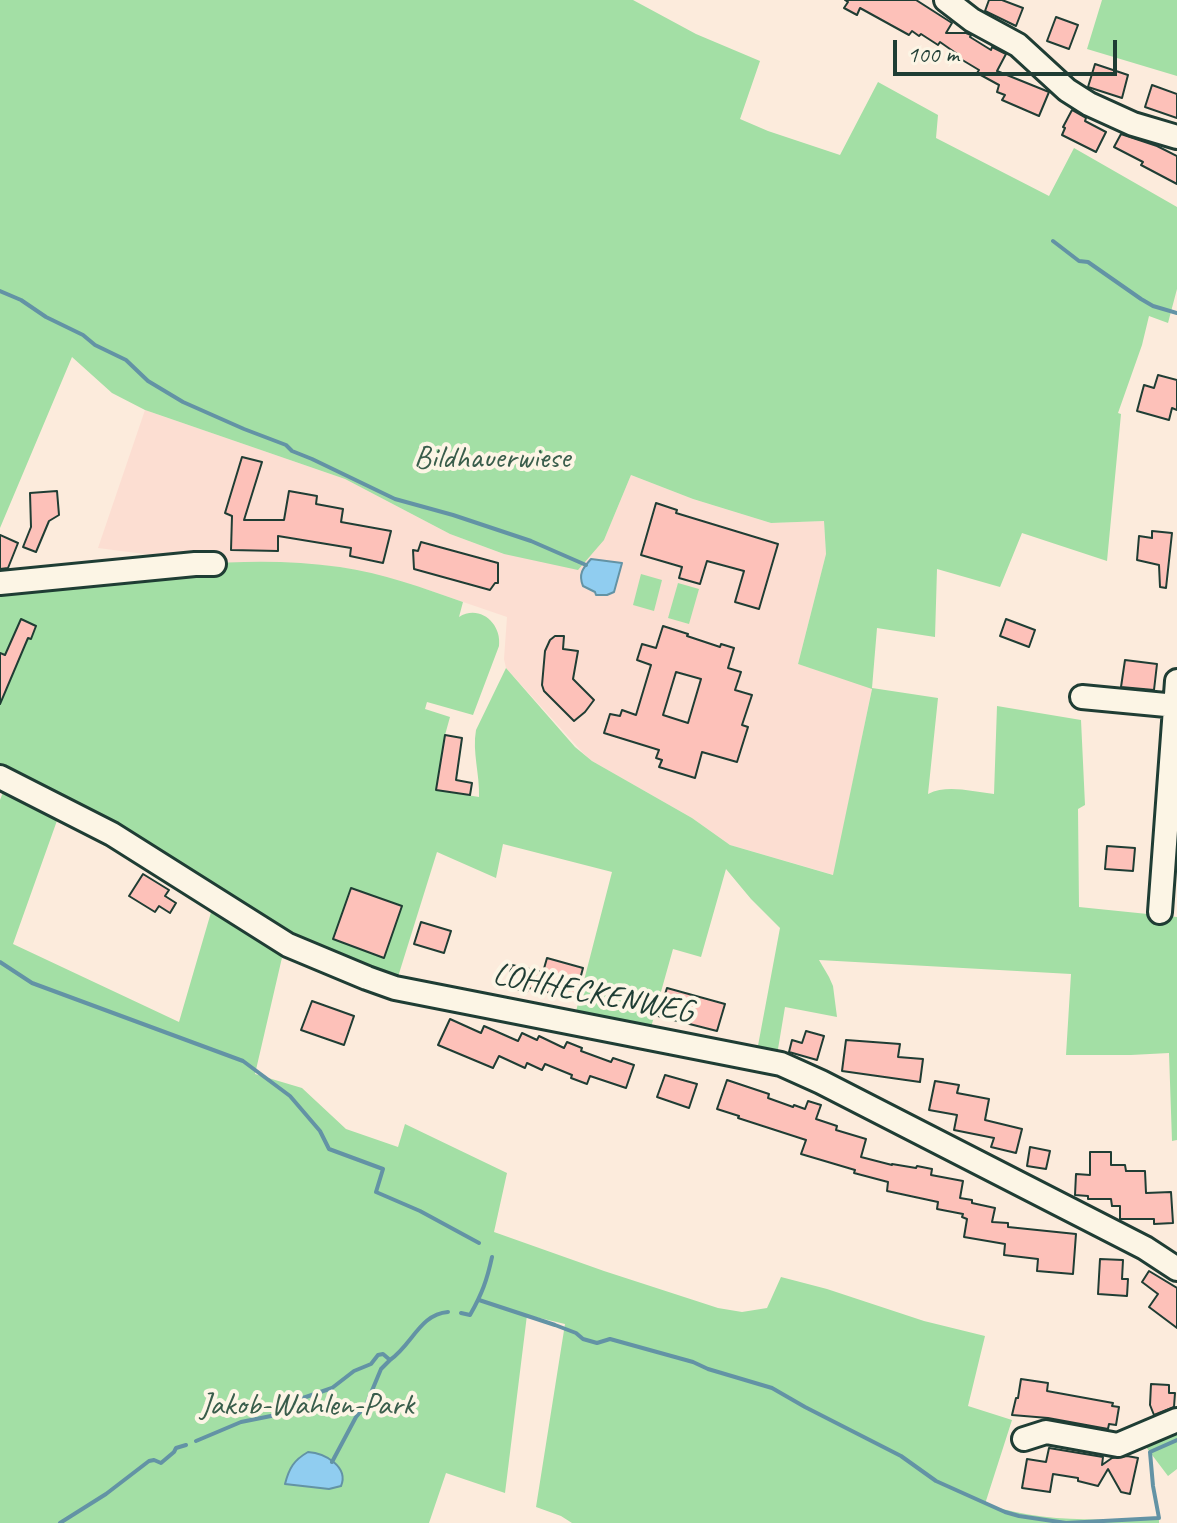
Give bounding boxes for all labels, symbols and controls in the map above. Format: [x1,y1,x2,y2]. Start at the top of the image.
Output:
scale bar [897,24,1121,74]
text: 100 m [907,39,959,69]
park label: Bildhauerwiese [414,440,570,478]
street label: LOHHECKENWEG [490,956,696,1032]
park label: Jakob-Wahlen-Park [200,1387,414,1425]

